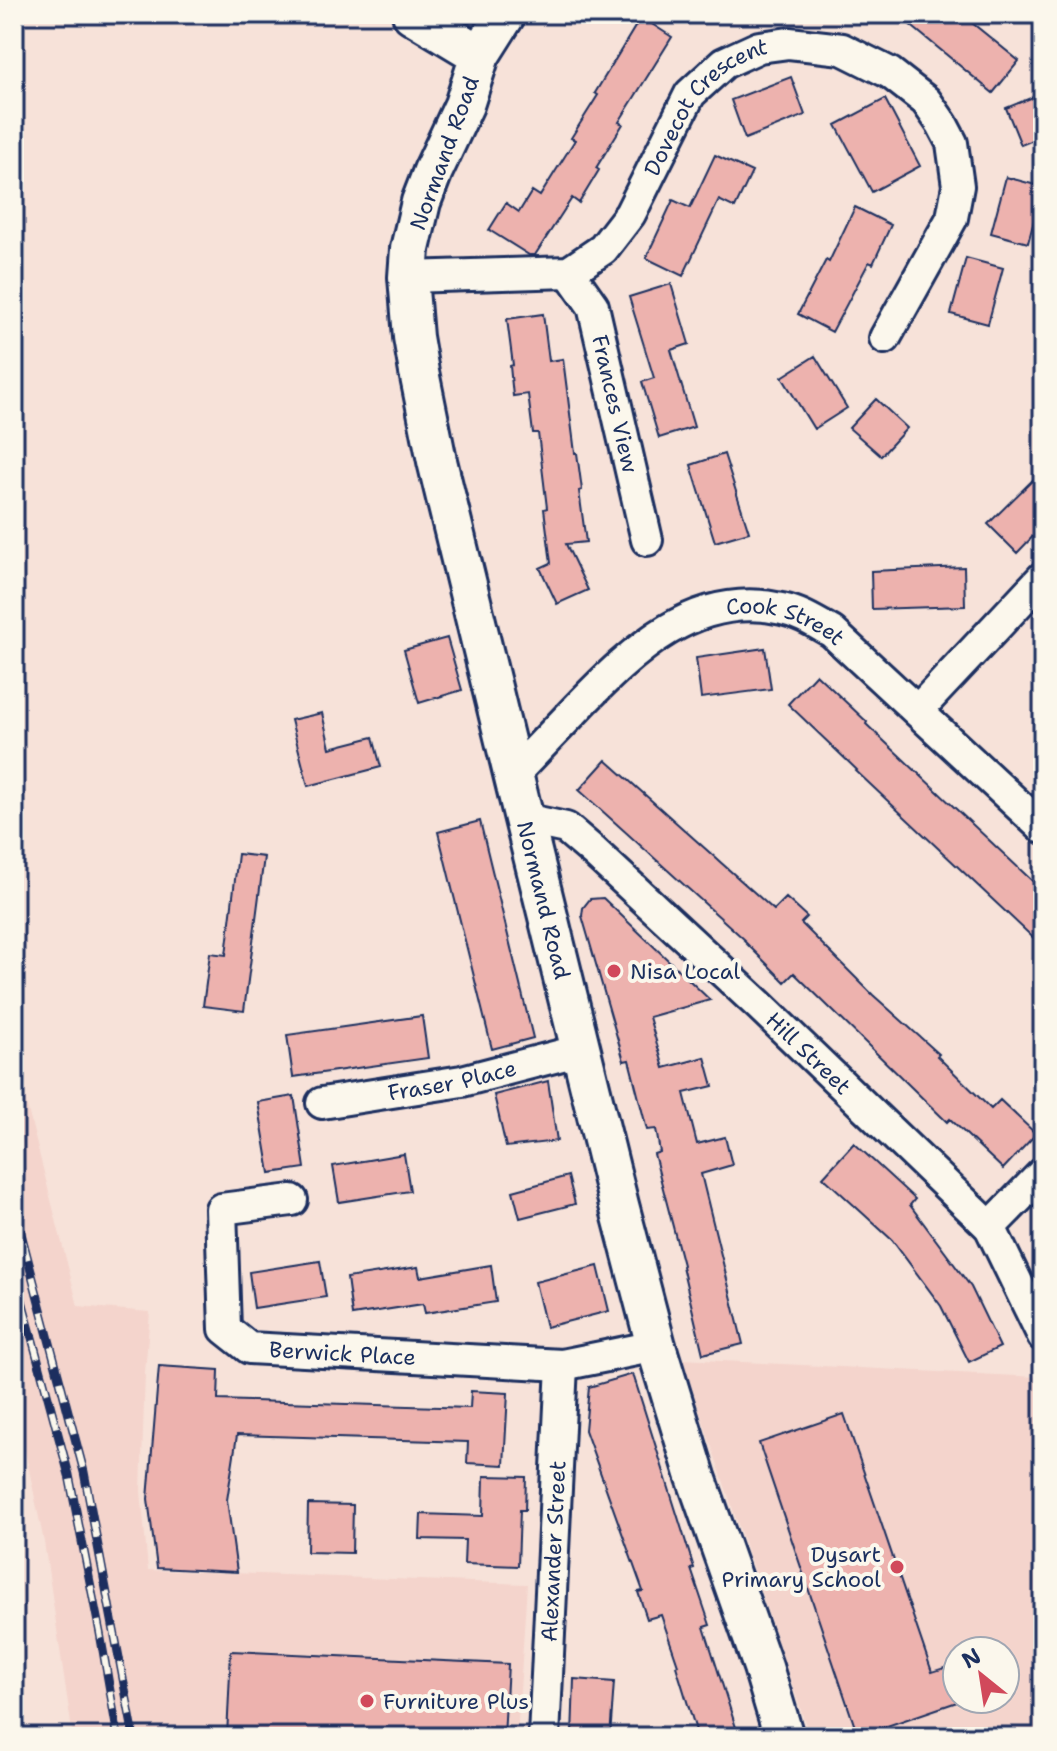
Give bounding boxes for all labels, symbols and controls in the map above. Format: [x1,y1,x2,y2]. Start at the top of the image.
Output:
street label: Dovecot Crescent [637,32,769,181]
street label: Normand Road [403,72,486,234]
street label: Frances View [585,332,645,476]
street label: Cook Street [724,591,851,652]
street label: Normand Road [510,818,577,982]
place label: Nisa Local [630,957,740,986]
marker: Nisa Local [605,962,623,980]
street label: Hill Street [760,1006,857,1101]
street label: Fraser Place [386,1053,520,1107]
street label: Berwick Place [268,1335,417,1372]
street label: Alexander Street [535,1460,572,1643]
place label: Dysart Primary School [722,1540,881,1594]
marker: Dysart Primary School [888,1558,906,1576]
north arrow [941,1635,1021,1715]
text: N [956,1641,986,1675]
place label: Furniture Plus [383,1687,529,1716]
marker: Furniture Plus [358,1692,376,1710]

